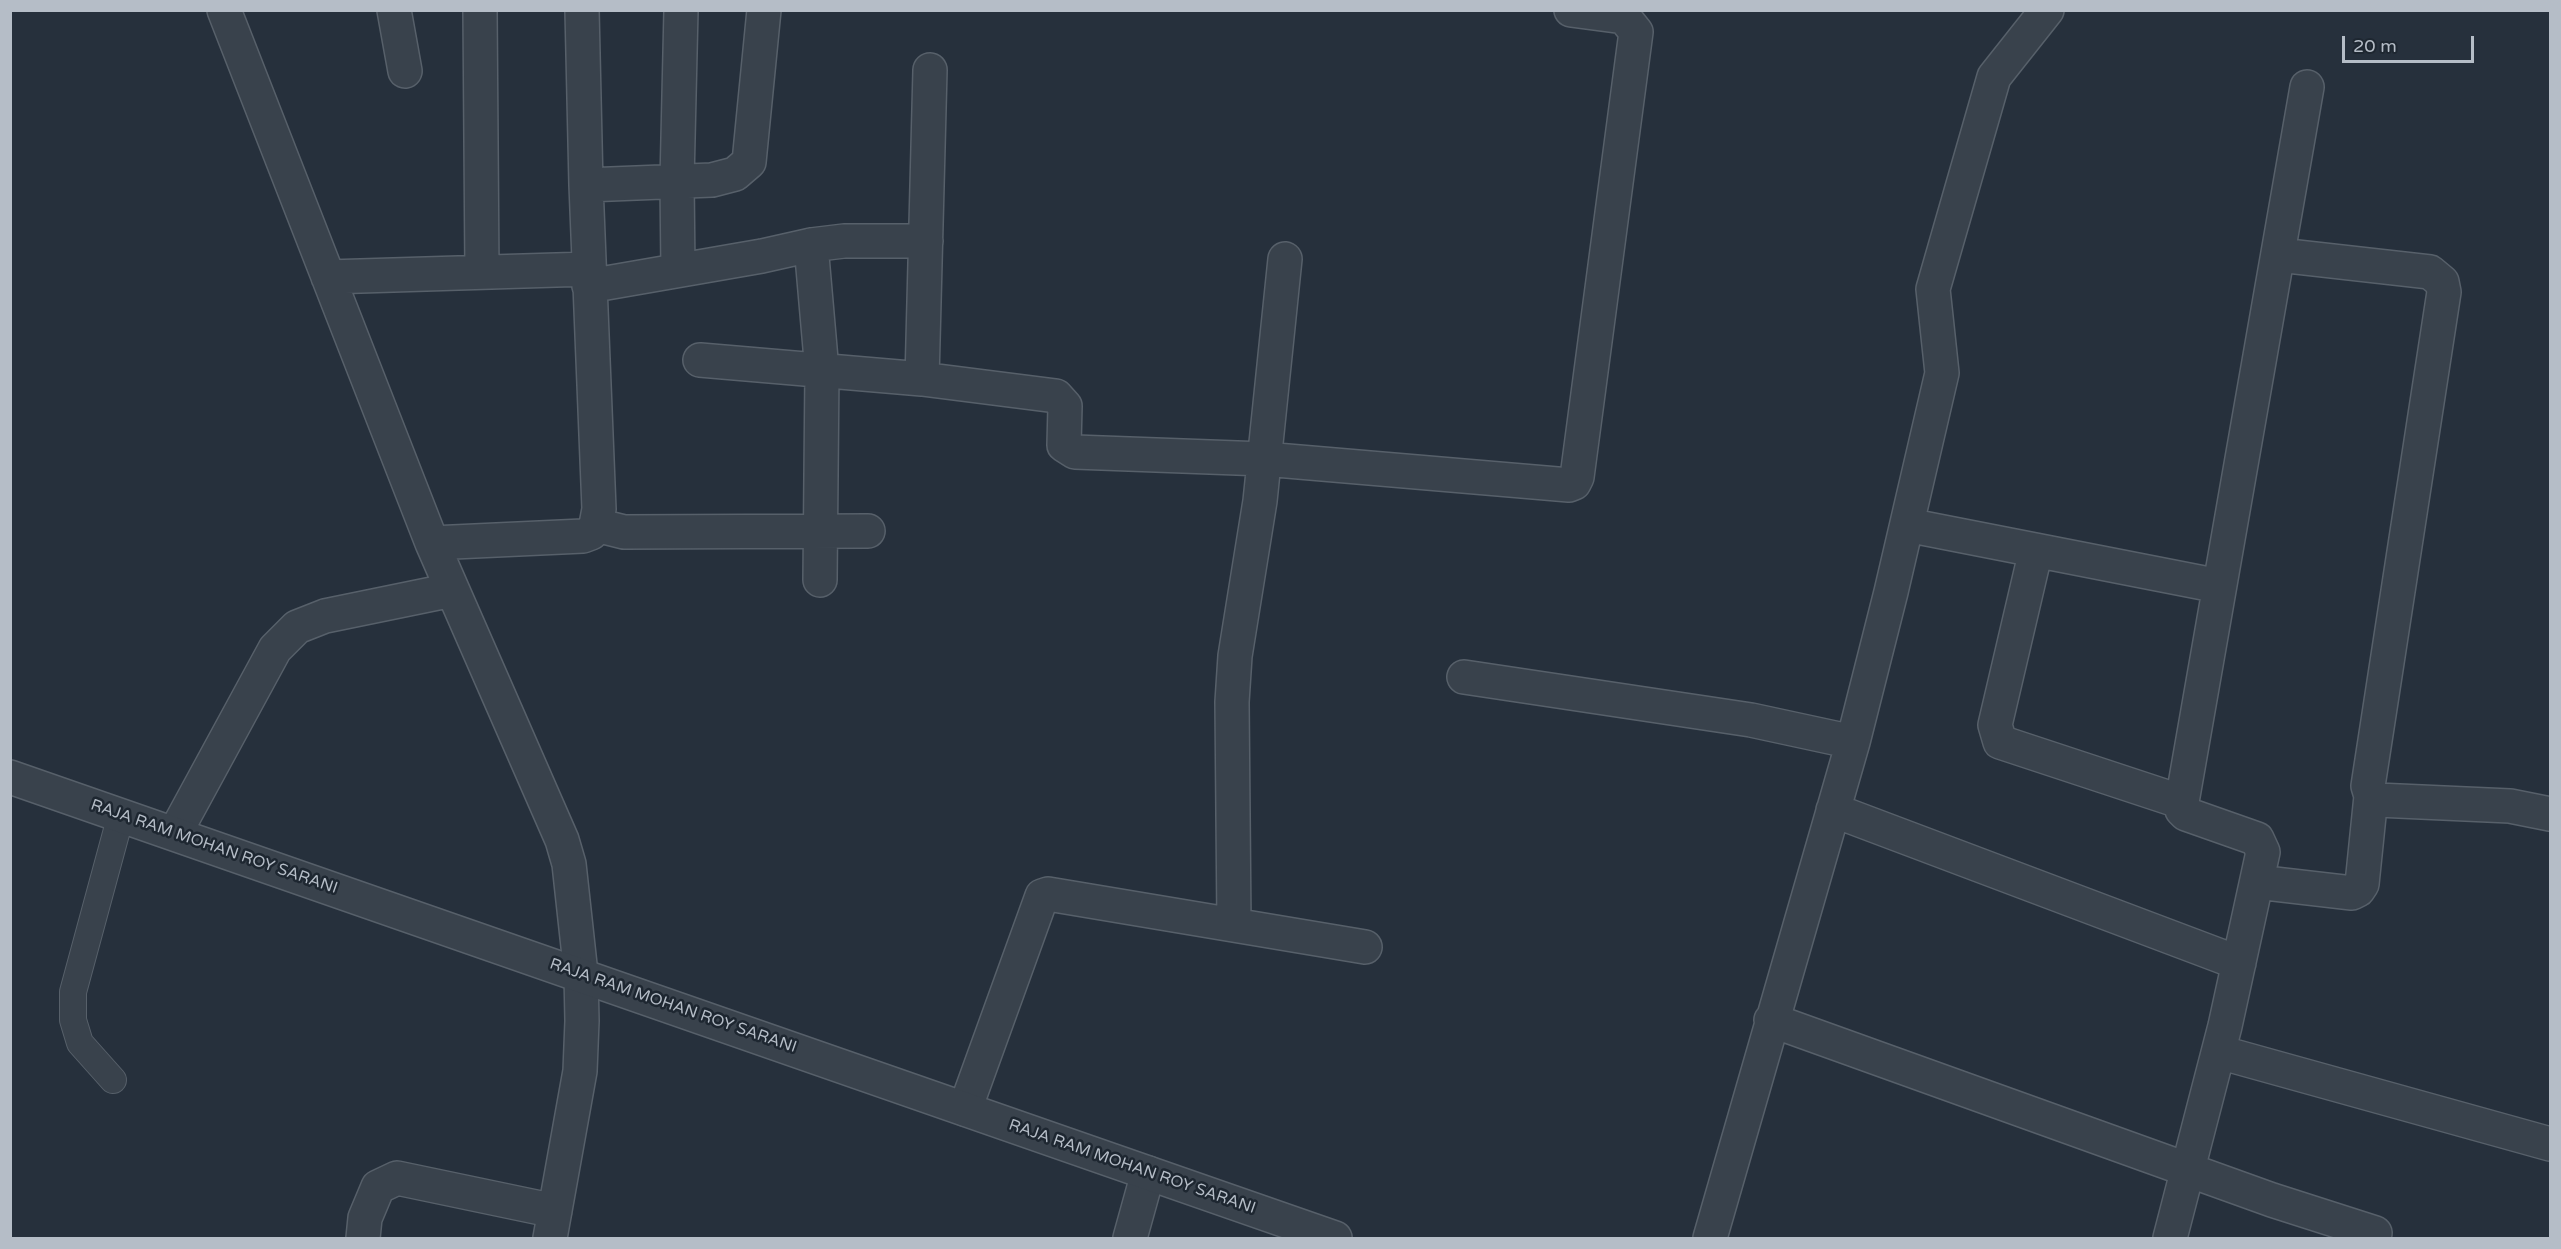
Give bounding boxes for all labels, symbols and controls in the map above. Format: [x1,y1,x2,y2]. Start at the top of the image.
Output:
scale bar [2345,24,2477,62]
text: 20 m [2353,35,2397,57]
street label: RAJA RAM MOHAN ROY SARANI [88,796,340,898]
street label: RAJA RAM MOHAN ROY SARANI [547,955,799,1057]
street label: RAJA RAM MOHAN ROY SARANI [1006,1116,1258,1218]

